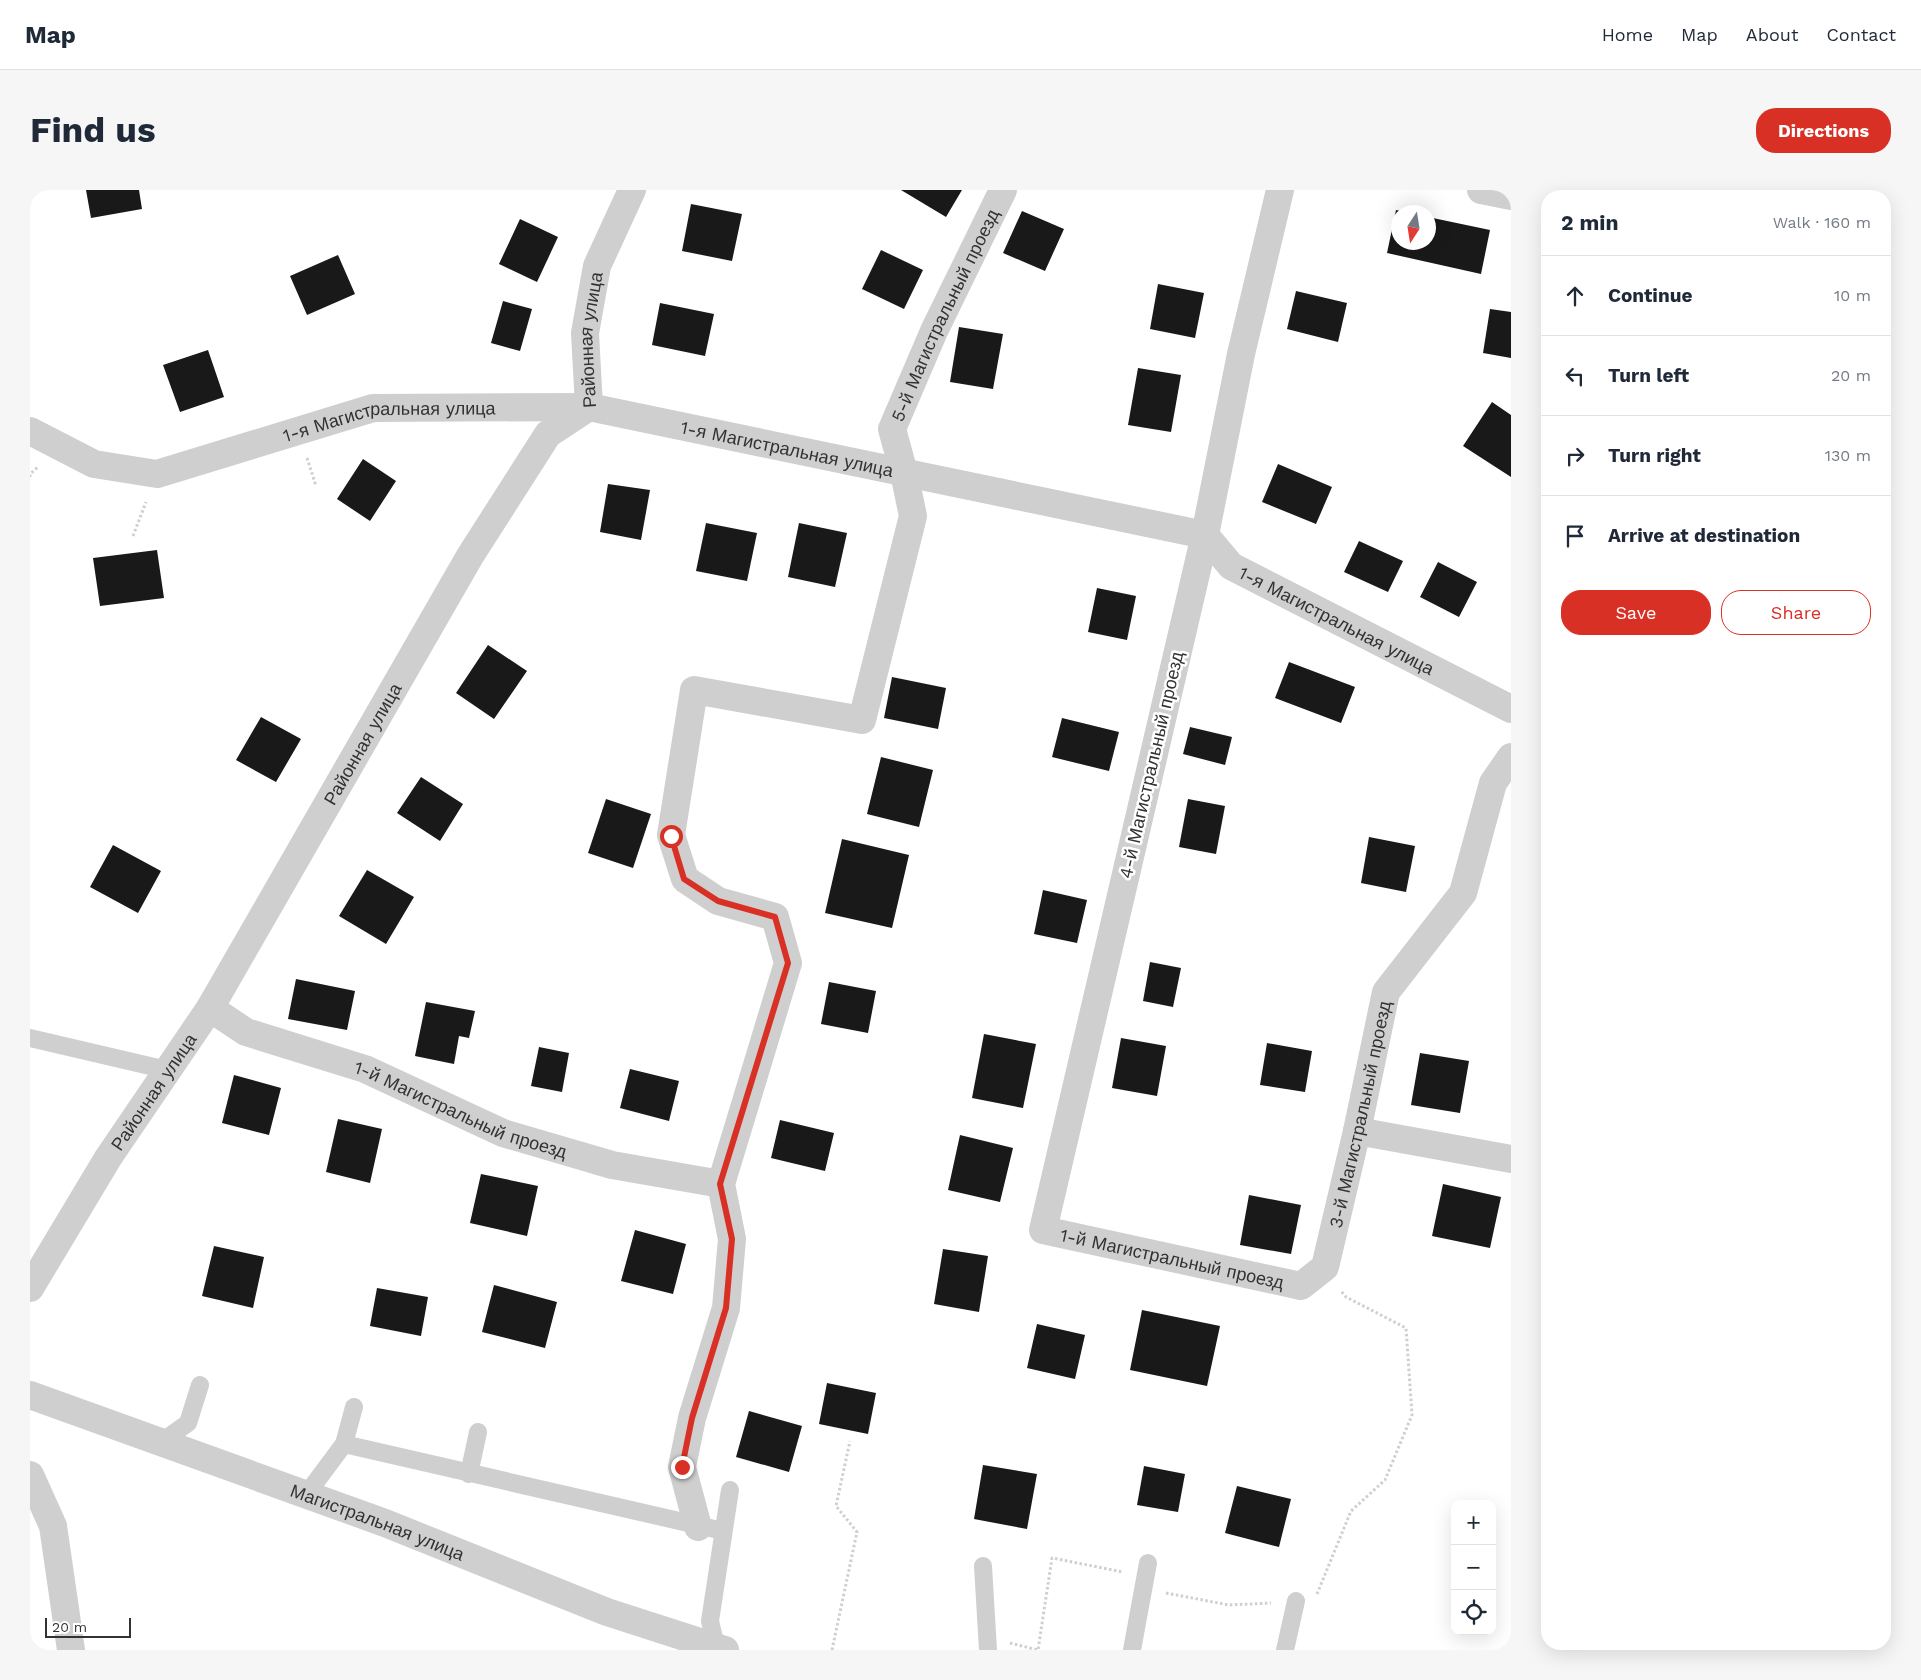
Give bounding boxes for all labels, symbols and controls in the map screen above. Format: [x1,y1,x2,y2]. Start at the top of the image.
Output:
text: Map [25,21,76,49]
text: Home [1602,24,1653,45]
text: Map [1681,24,1718,45]
text: About [1746,24,1798,45]
text: Contact [1826,24,1896,45]
button: Directions [1756,108,1891,153]
text: Find us [30,109,156,151]
street label: 5-й Магистральный проезд [886,205,1003,424]
north arrow [1391,205,1436,250]
text: 2 min [1561,210,1618,235]
text: Walk · 160 m [1773,213,1871,232]
street label: Районная улица [574,269,606,408]
icon: ahead [1561,282,1589,310]
text: Continue [1608,284,1692,307]
text: 10 m [1834,286,1871,305]
icon: left [1561,362,1589,390]
text: Turn left [1608,364,1689,387]
text: 20 m [1831,366,1871,385]
street label: 1-я Магистральная улица [280,397,497,445]
street label: 1-я Магистральная улица [679,416,896,481]
icon: right [1561,442,1589,470]
text: Turn right [1608,444,1701,467]
text: 130 m [1825,446,1871,465]
icon: arrive [1561,522,1589,550]
text: Arrive at destination [1608,524,1800,547]
street label: 1-я Магистральная улица [1236,561,1439,679]
button: Save [1561,590,1711,635]
button: Share [1721,590,1871,635]
street label: 4-й Магистральный проезд [1115,649,1187,880]
street label: Районная улица [319,678,406,808]
route start [660,825,683,848]
street label: 3-й Магистральный проезд [1324,998,1395,1230]
street label: Районная улица [106,1028,201,1154]
street label: 1-й Магистральный проезд [352,1056,570,1162]
street label: 1-й Магистральный проезд [1058,1224,1287,1293]
route end [671,1456,694,1479]
street label: Магистральная улица [288,1479,469,1565]
map controls [1451,1500,1496,1635]
button: + [1451,1500,1496,1545]
button: − [1451,1545,1496,1590]
button: locate [1451,1590,1496,1635]
scale bar [45,1615,131,1638]
text: 20 m [52,1619,87,1635]

